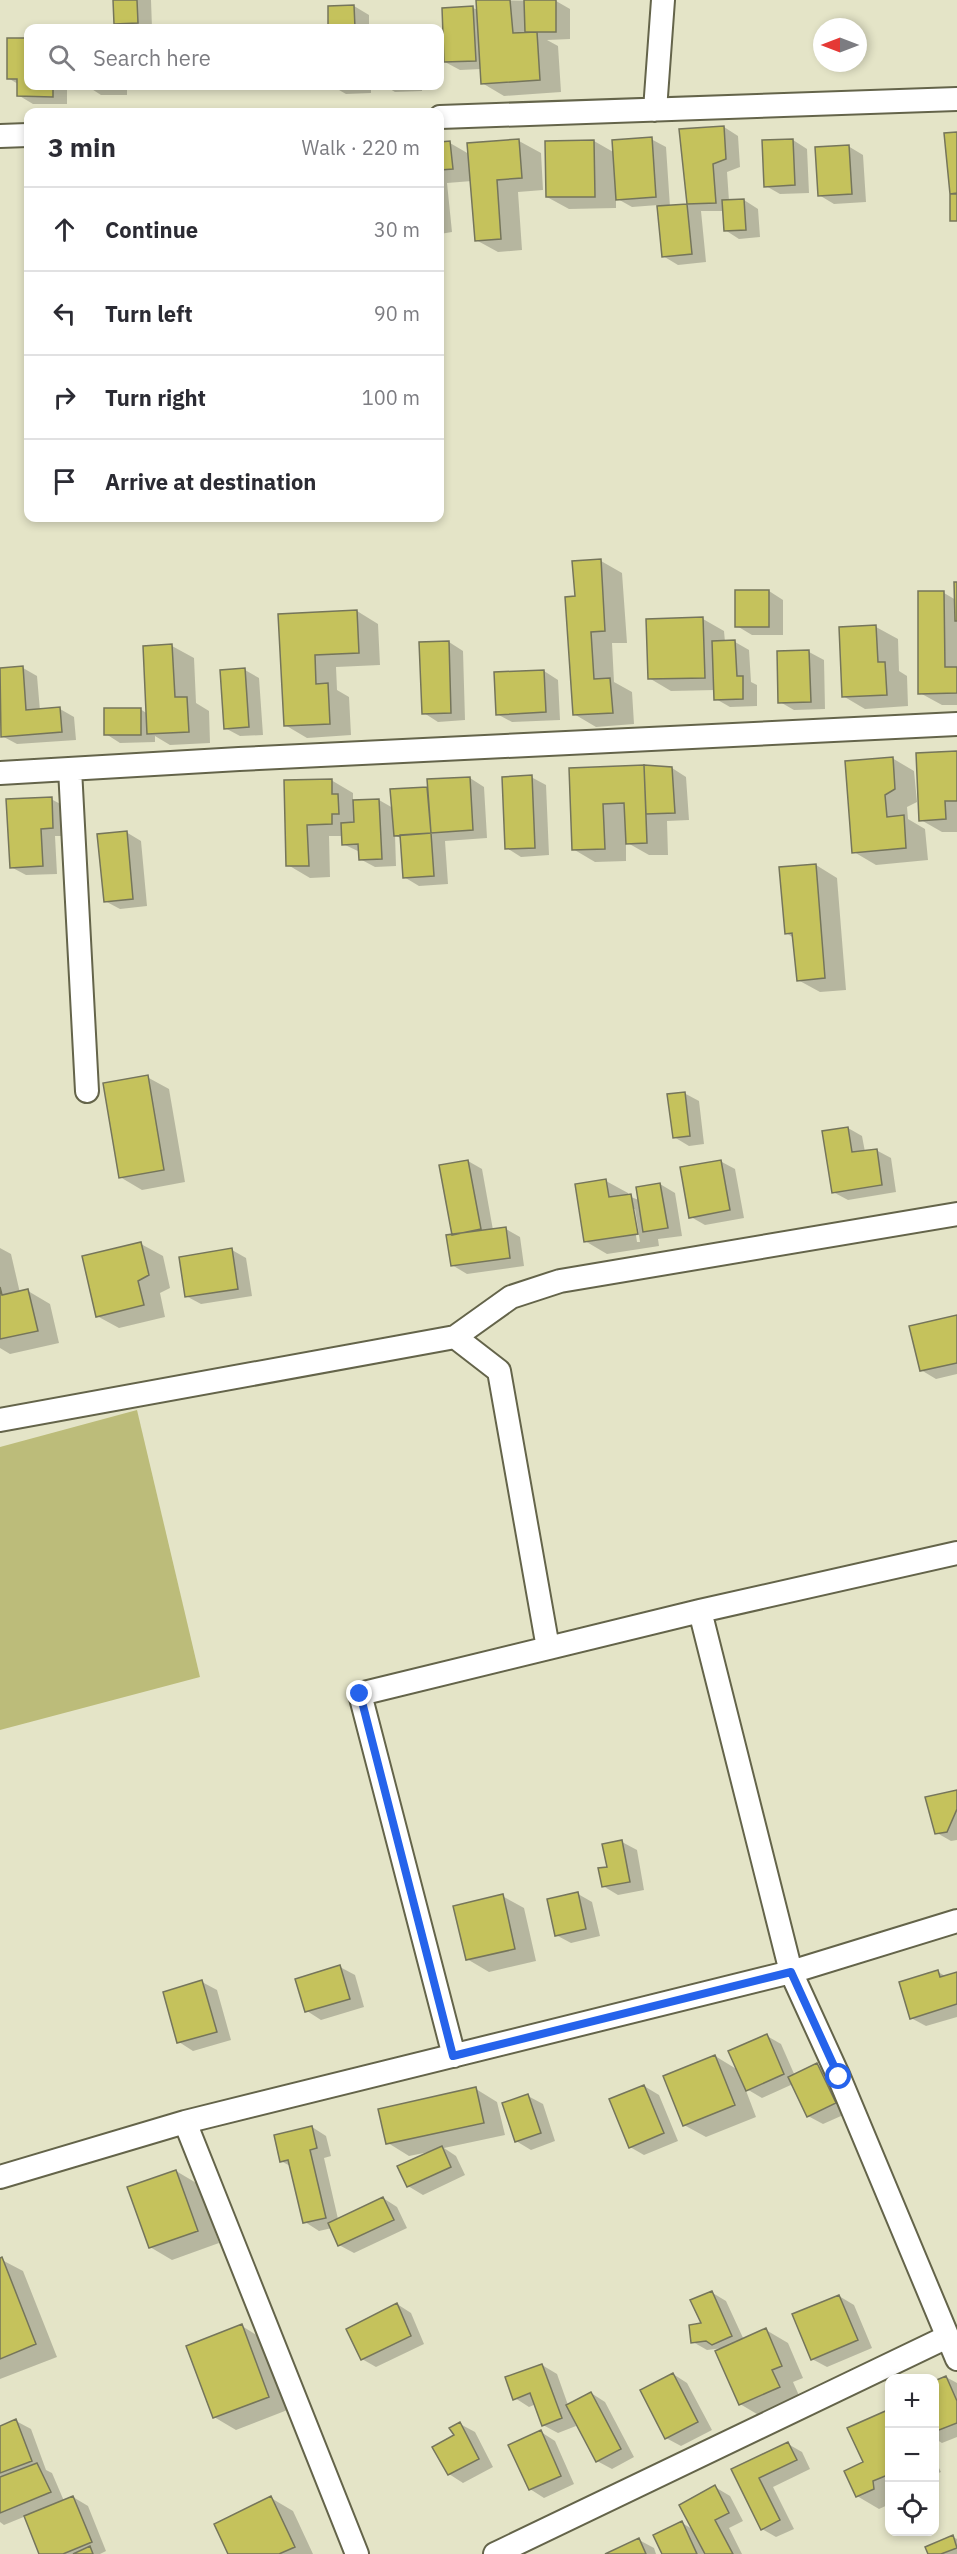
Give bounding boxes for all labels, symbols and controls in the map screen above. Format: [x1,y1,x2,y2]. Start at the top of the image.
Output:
north arrow [813,18,867,72]
search box [24,24,444,90]
icon: search [45,41,78,74]
text: Search here [93,43,211,72]
text: 3 min [48,130,116,164]
text: Walk · 220 m [302,134,420,161]
icon: ahead [48,213,81,246]
text: Continue [105,215,198,244]
text: 30 m [374,216,420,243]
icon: left [48,297,81,330]
text: Turn left [105,299,193,328]
text: 90 m [374,300,420,327]
icon: right [48,381,81,414]
text: Turn right [105,383,206,412]
text: 100 m [362,384,420,411]
icon: arrive [48,465,81,498]
text: Arrive at destination [105,467,316,496]
route end [346,1680,372,1706]
route start [825,2063,851,2089]
map controls [885,2374,939,2536]
button: + [885,2374,939,2428]
button: − [885,2428,939,2482]
button: locate [885,2482,939,2536]

